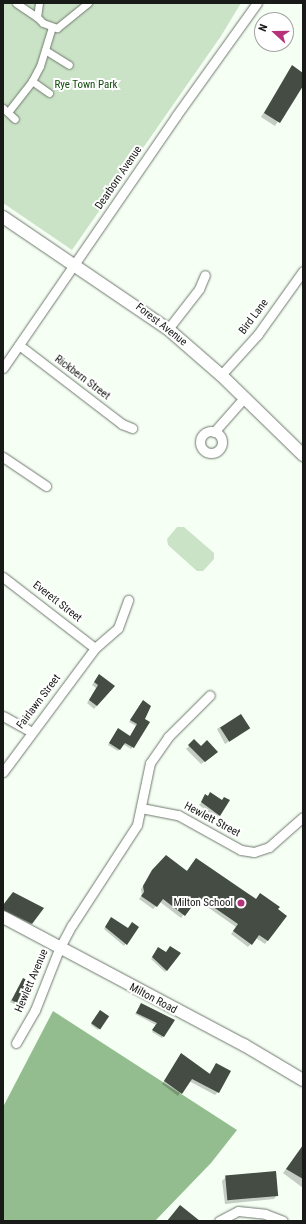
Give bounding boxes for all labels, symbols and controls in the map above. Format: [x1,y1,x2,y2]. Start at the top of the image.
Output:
north arrow [254,12,294,52]
text: N [256,22,271,33]
park label: Rye Town Park [54,78,118,92]
street label: Dearborn Avenue [93,144,145,212]
street label: Bird Lane [236,297,272,337]
street label: Forest Avenue [133,301,189,349]
street label: Rickbern Street [52,353,112,403]
street label: Everett Street [30,579,84,625]
street label: Fairlawn Street [14,672,64,732]
street label: Hewlett Street [182,800,242,840]
place label: Milton School [173,896,233,910]
marker: Milton School [236,898,246,908]
street label: Hewlett Avenue [13,947,51,1015]
street label: Milton Road [127,981,179,1017]

